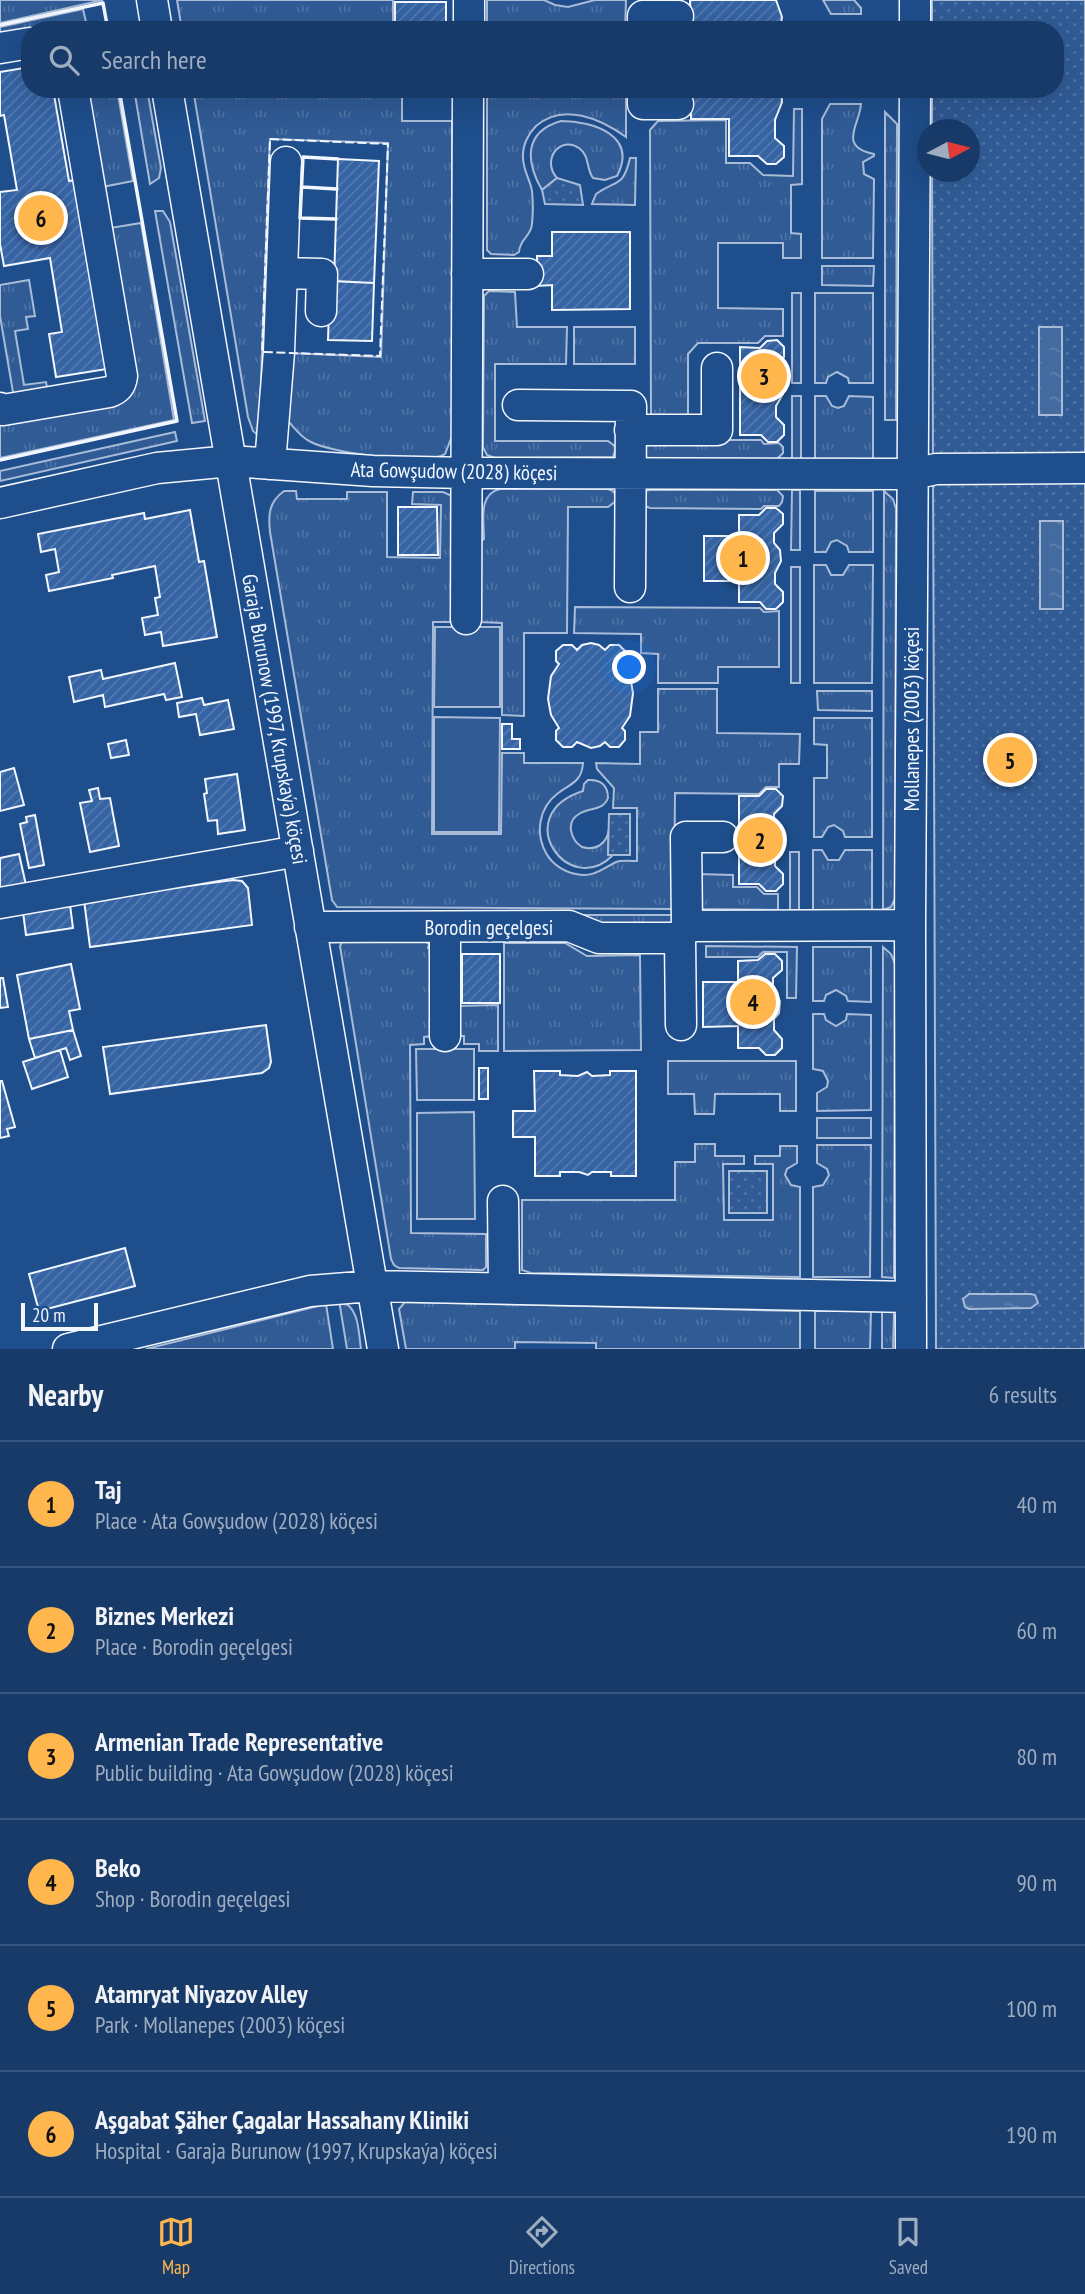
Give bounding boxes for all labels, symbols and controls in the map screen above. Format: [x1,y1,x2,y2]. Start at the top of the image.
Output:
search box [21,21,1064,98]
icon: search [45,41,83,79]
text: Search here [101,43,207,76]
north arrow [917,119,980,182]
pin: 6 [18,192,64,244]
pin: 3 [741,350,787,402]
street label: Ata Gowşudow (2028) köçesi [350,456,558,486]
pin: 1 [720,532,766,584]
street label: Garaja Burunow (1997, Krupskaýa) köçesi [236,572,314,866]
street label: Mollanepes (2003) köçesi [898,627,925,811]
your location [612,650,646,684]
pin: 5 [987,734,1033,786]
pin: 2 [737,814,783,866]
street label: Borodin geçelgesi [425,914,553,941]
pin: 4 [730,976,776,1028]
scale bar [21,1300,98,1332]
text: 20 m [32,1303,66,1327]
text: Nearby [28,1375,103,1414]
text: 6 results [989,1380,1057,1409]
text: Taj [95,1473,122,1506]
text: 1 [46,1490,57,1519]
text: 40 m [1016,1490,1057,1519]
text: Place · Ata Gowşudow (2028) köçesi [95,1506,378,1535]
text: Biznes Merkezi [95,1599,234,1632]
text: 2 [46,1616,57,1645]
text: 60 m [1016,1616,1057,1645]
text: Place · Borodin geçelgesi [95,1632,293,1661]
text: Armenian Trade Representative [95,1725,383,1758]
text: 3 [46,1742,57,1771]
text: 80 m [1016,1742,1057,1771]
text: Public building · Ata Gowşudow (2028) köçesi [95,1758,454,1787]
text: Beko [95,1851,141,1884]
text: 4 [46,1868,57,1897]
text: 90 m [1016,1868,1057,1897]
text: Shop · Borodin geçelgesi [95,1884,291,1913]
text: Atamryat Niyazov Alley [95,1977,308,2010]
text: 5 [46,1994,57,2023]
text: 100 m [1006,1994,1057,2023]
text: Park · Mollanepes (2003) köçesi [95,2010,345,2039]
text: Aşgabat Şäher Çagalar Hassahany Kliniki [95,2103,469,2136]
text: 6 [46,2120,57,2149]
text: 190 m [1006,2120,1057,2149]
text: Hospital · Garaja Burunow (1997, Krupskaýa) köçesi [95,2136,498,2165]
tab: Map [157,2213,195,2279]
tab: Directions [509,2213,575,2279]
tab: Saved [889,2213,928,2279]

